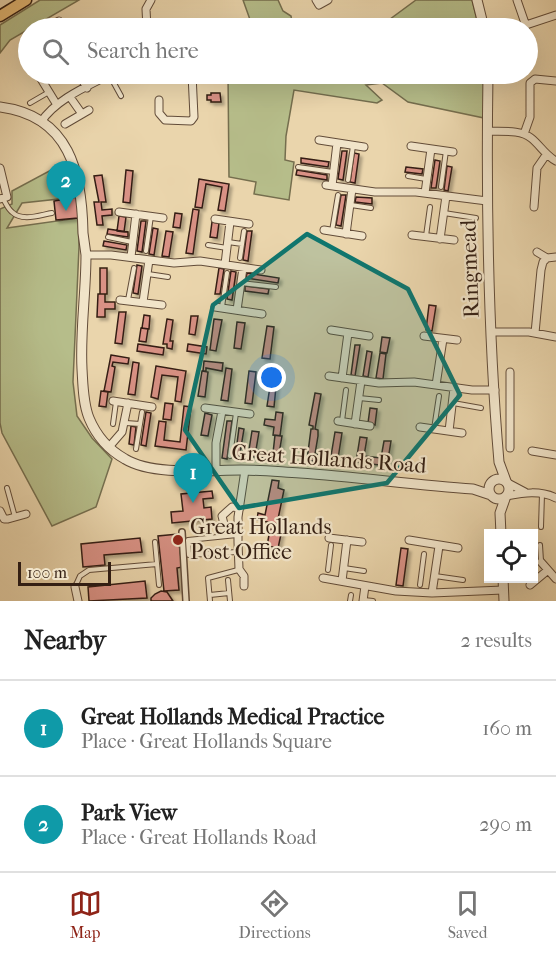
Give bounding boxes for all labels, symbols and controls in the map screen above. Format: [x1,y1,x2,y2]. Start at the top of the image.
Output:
search box [18,18,538,84]
icon: search [39,35,72,68]
text: Search here [87,38,199,64]
pin: 2 [46,162,86,211]
street label: Ringmead [455,218,485,319]
your location [257,363,286,392]
street label: Great Hollands Road [231,439,428,479]
pin: 1 [174,454,212,503]
place label: Great Hollands Post Office [190,514,332,565]
map controls [484,529,538,583]
button: locate [484,529,538,583]
marker: Great Hollands Post Office [171,533,185,547]
scale bar [18,559,111,586]
text: 100 m [27,563,67,582]
text: Nearby [24,625,106,656]
text: 2 results [461,629,532,652]
text: Great Hollands Medical Practice [81,704,384,730]
text: 1 [40,717,47,740]
text: 160 m [482,717,532,740]
text: Place · Great Hollands Square [81,730,332,753]
text: Park View [81,800,177,826]
text: 2 [38,813,49,836]
text: 290 m [479,813,532,836]
text: Place · Great Hollands Road [81,826,317,849]
tab: Map [69,887,102,942]
tab: Directions [239,887,311,942]
tab: Saved [448,887,487,942]

